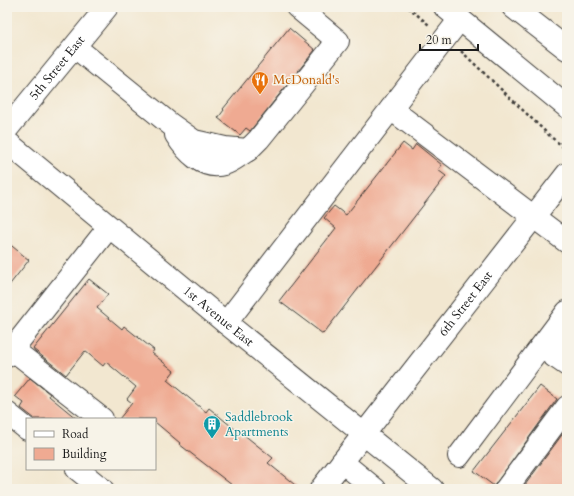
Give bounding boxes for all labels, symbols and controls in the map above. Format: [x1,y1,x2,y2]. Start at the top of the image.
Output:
scale bar [420,26,478,52]
street label: 5th Street East [25,32,89,104]
text: 20 m [426,32,453,48]
restaurant icon: McDonald's [250,70,270,95]
place label: McDonald's [273,71,339,89]
street label: 6th Street East [434,267,497,340]
street label: 1st Avenue East [179,282,257,351]
place label: Saddlebrook Apartments [225,408,293,441]
building icon: Saddlebrook Apartments [202,414,222,439]
legend [26,418,156,470]
text: Road [62,426,89,442]
text: Building [62,446,107,462]

